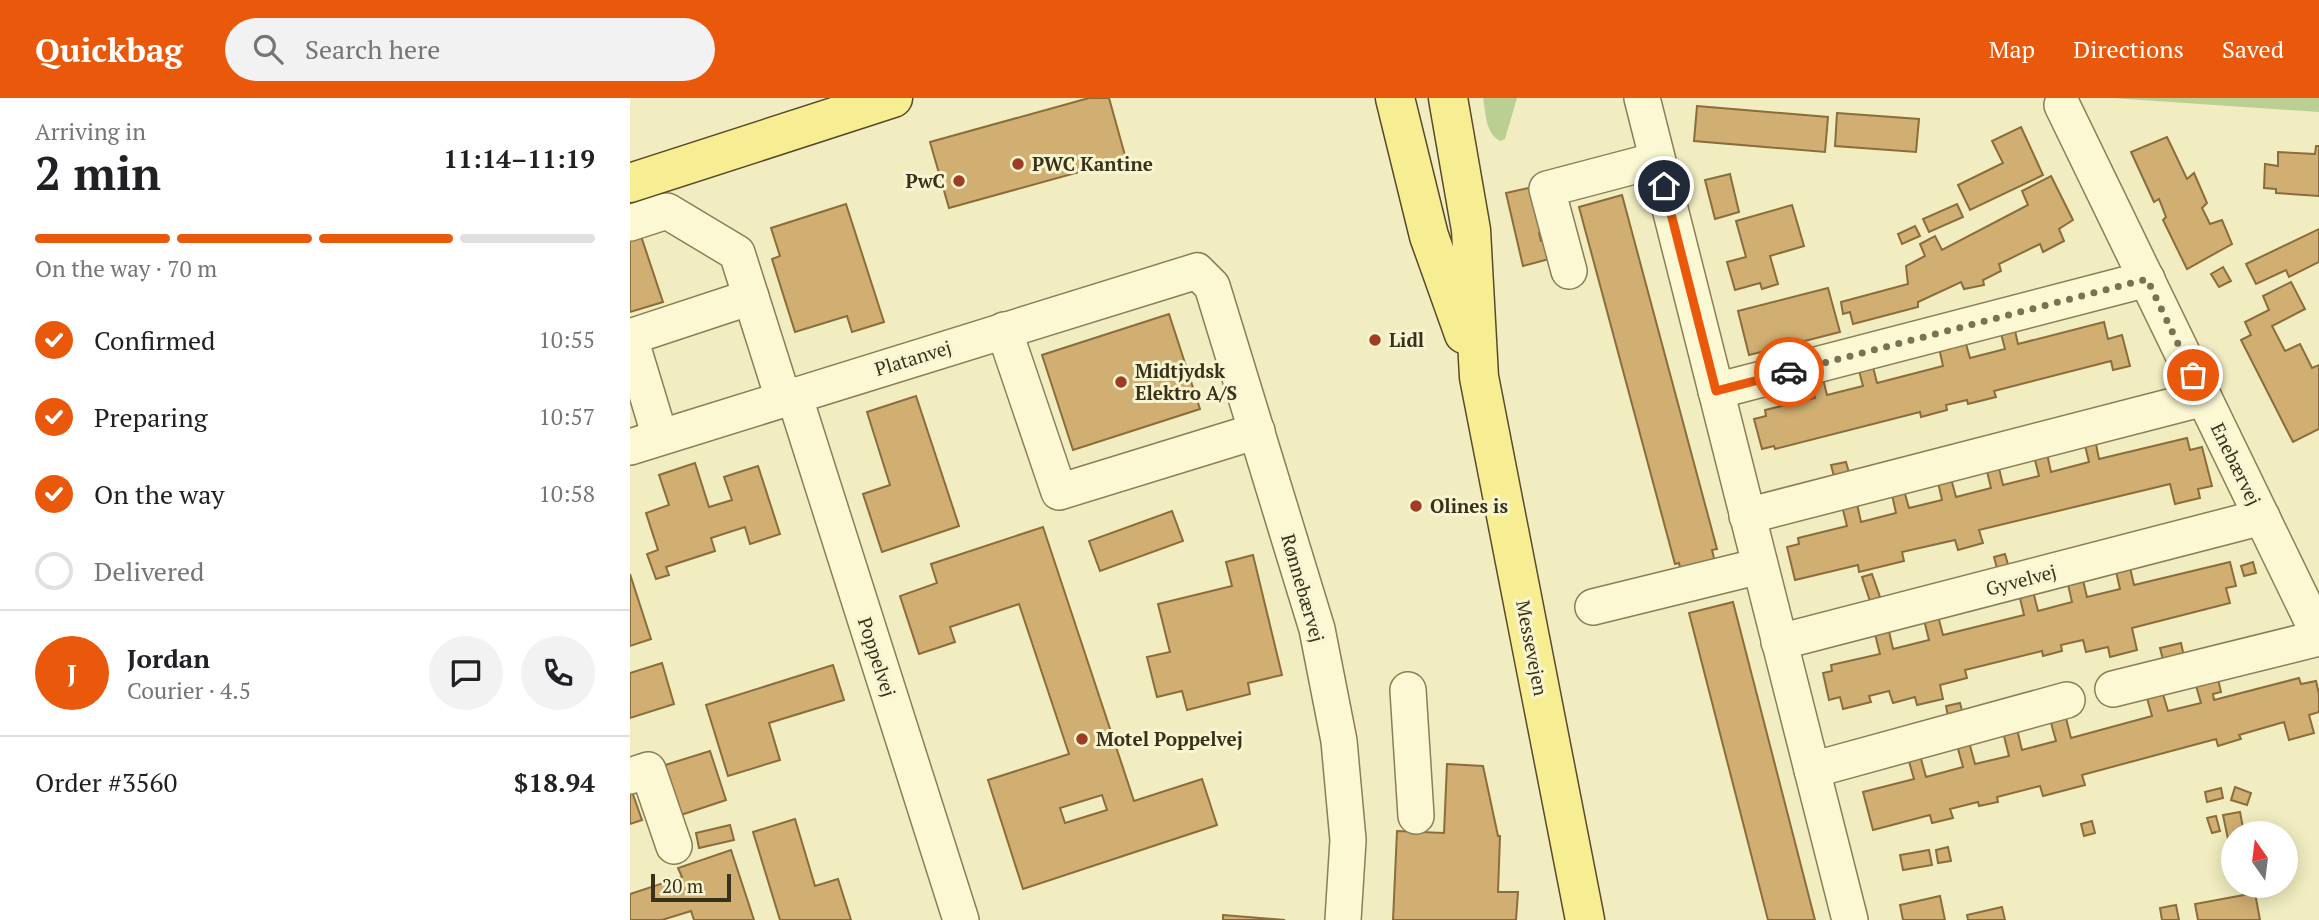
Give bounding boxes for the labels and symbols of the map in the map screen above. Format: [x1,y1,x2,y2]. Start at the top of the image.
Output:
place label: PWC Kantine [1032,151,1153,176]
marker: PWC Kantine [1010,156,1026,172]
pin [1634,156,1694,216]
place label: PwC [906,168,945,193]
marker: PwC [951,173,967,189]
place label: Lidl [1389,327,1424,352]
marker: Lidl [1367,332,1383,348]
street label: Platanvej [871,334,954,381]
courier [1754,337,1824,407]
pin [2163,345,2223,405]
place label: Midtjydsk Elektro A/S [1135,358,1237,405]
marker: Midtjydsk Elektro A/S [1113,374,1129,390]
street label: Enebærvej [2206,418,2267,509]
place label: Olines is [1430,493,1508,518]
marker: Olines is [1408,498,1424,514]
street label: Rønnebærvej [1276,531,1331,645]
street label: Gyvelvej [1983,558,2059,601]
street label: Messevejen [1511,598,1554,698]
street label: Poppelvej [853,614,902,700]
place label: Motel Poppelvej [1096,726,1243,751]
marker: Motel Poppelvej [1074,731,1090,747]
north arrow [2221,821,2298,898]
scale bar [651,871,732,903]

